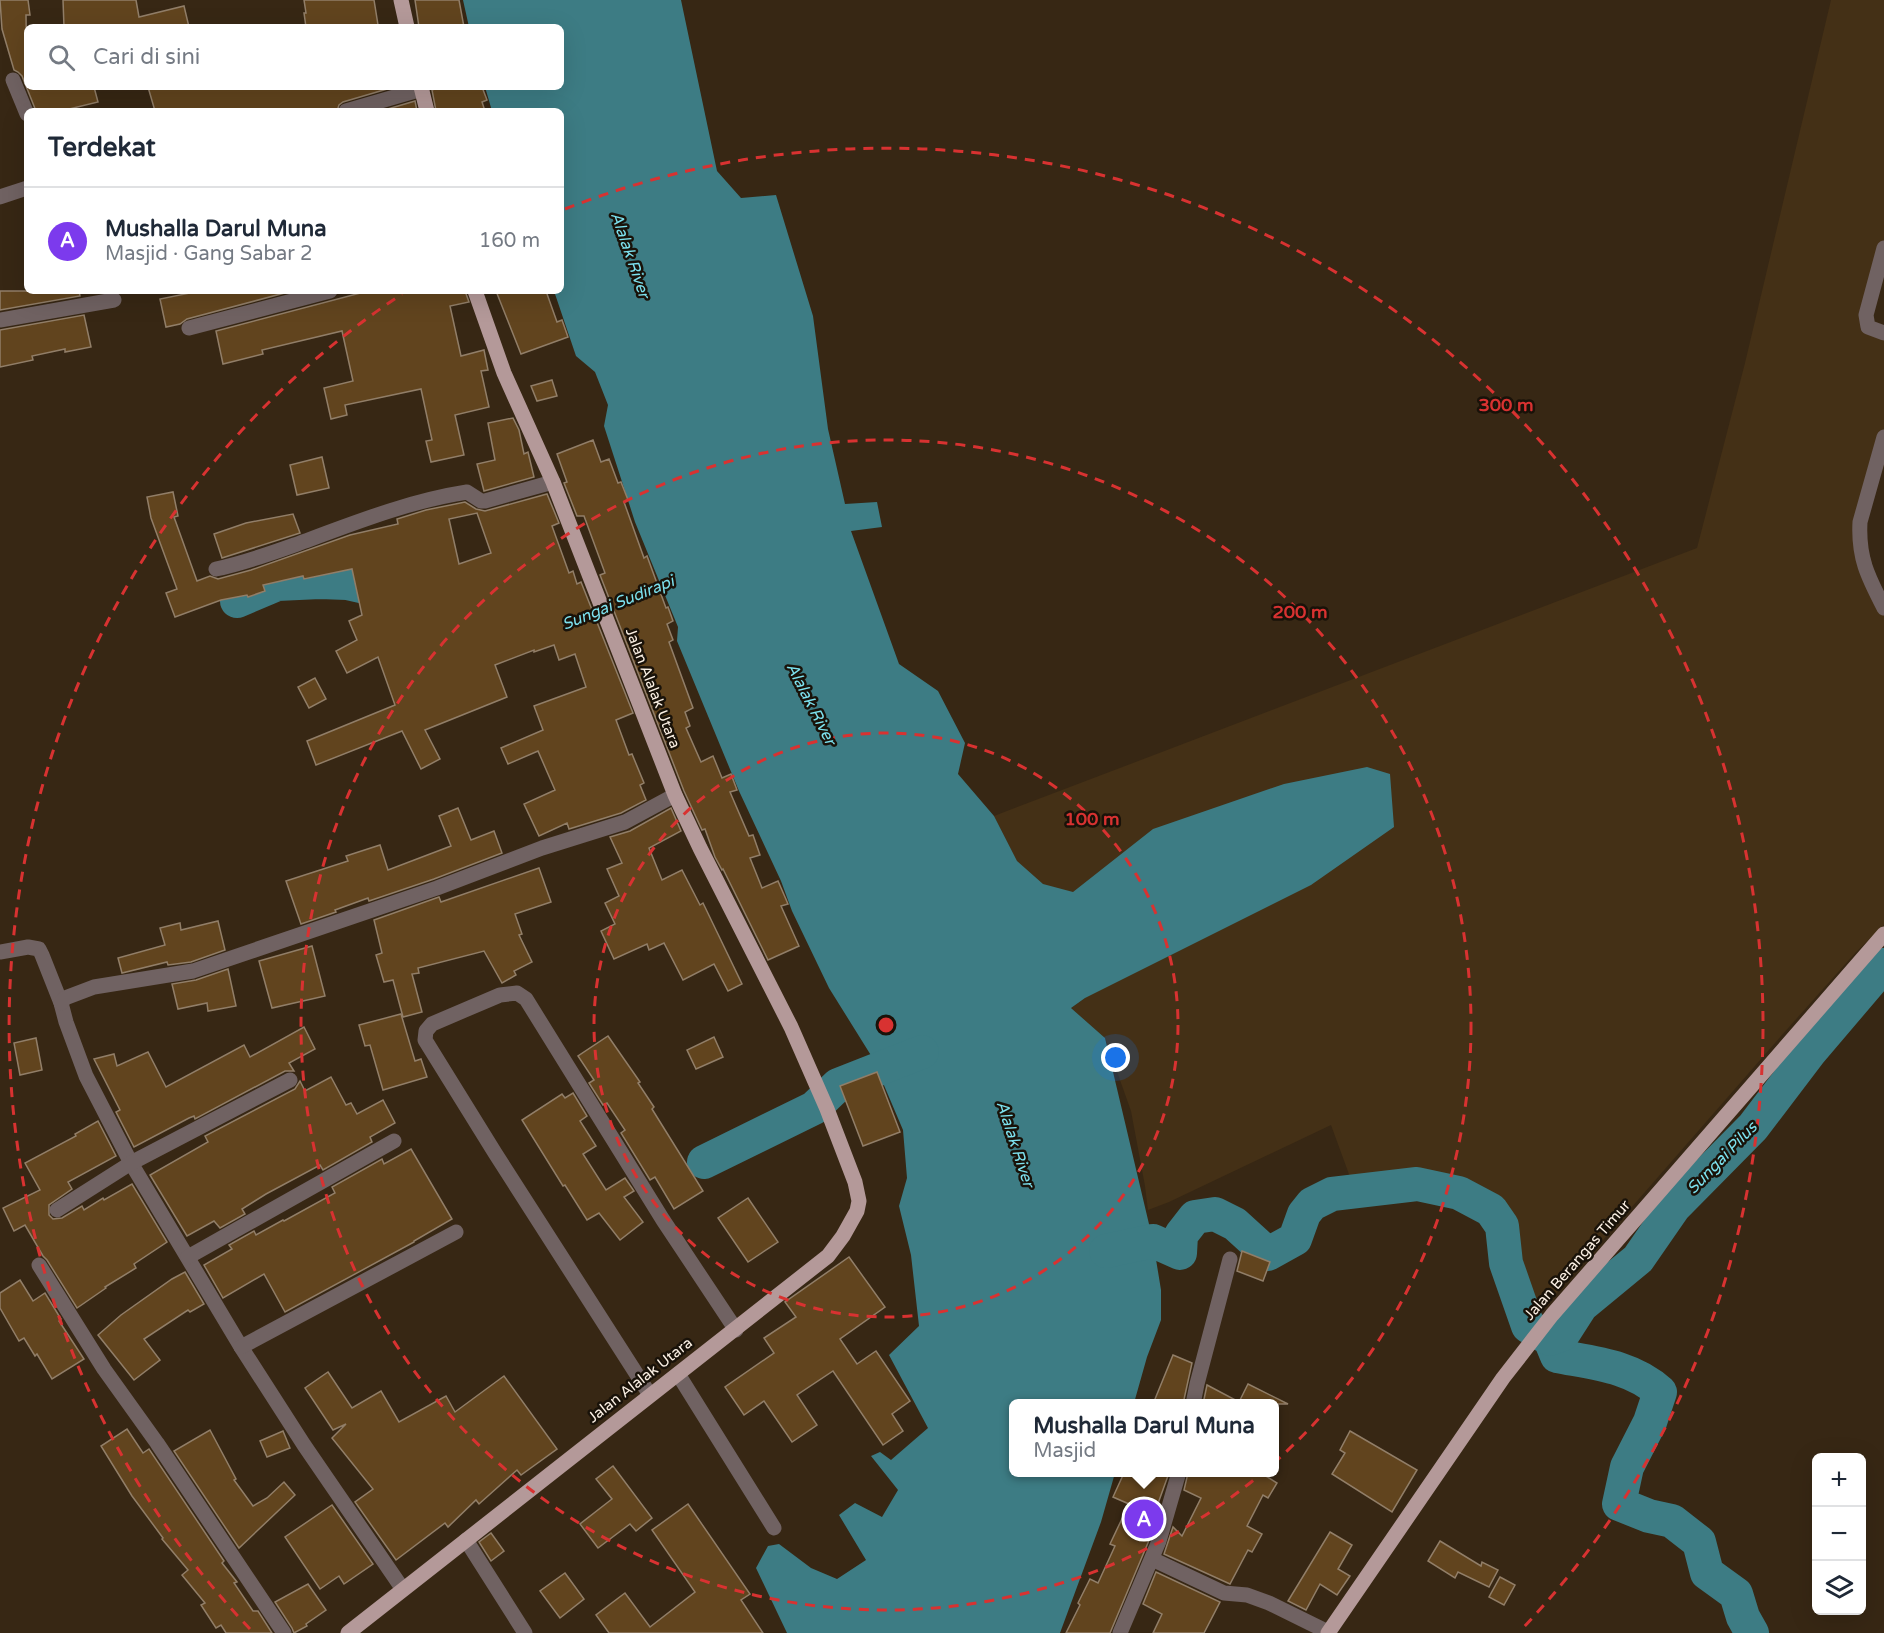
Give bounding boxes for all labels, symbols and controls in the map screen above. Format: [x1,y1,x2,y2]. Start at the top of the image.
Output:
search box [24,24,564,90]
icon: search [45,41,78,74]
text: Cari di sini [93,44,200,70]
text: Terdekat [48,132,156,163]
water label: Alalak River [606,209,655,302]
text: Mushalla Darul Muna [105,216,327,242]
text: A [60,229,75,253]
text: 160 m [479,229,540,253]
text: Masjid · Gang Sabar 2 [105,242,313,266]
text: 300 m [1478,394,1534,416]
water label: Sungai Sudirapi [559,571,679,635]
text: 200 m [1272,601,1328,623]
street label: Jalan Alalak Utara [622,625,684,751]
water label: Alalak River [782,660,841,750]
text: 100 m [1064,808,1120,830]
centre of rings [876,1015,896,1035]
your location [1101,1043,1130,1072]
water label: Alalak River [992,1098,1039,1191]
water label: Sungai Pilus [1683,1117,1762,1198]
street label: Jalan Berangas Timur [1520,1196,1634,1324]
street label: Jalan Alalak Utara [584,1334,696,1426]
popup [1009,1399,1279,1477]
text: Mushalla Darul Muna [1033,1413,1255,1439]
text: Masjid [1033,1439,1096,1463]
map controls [1812,1453,1866,1615]
button: + [1812,1453,1866,1507]
pin: A [1124,1496,1164,1541]
button: − [1812,1507,1866,1561]
button: layers [1812,1561,1866,1615]

